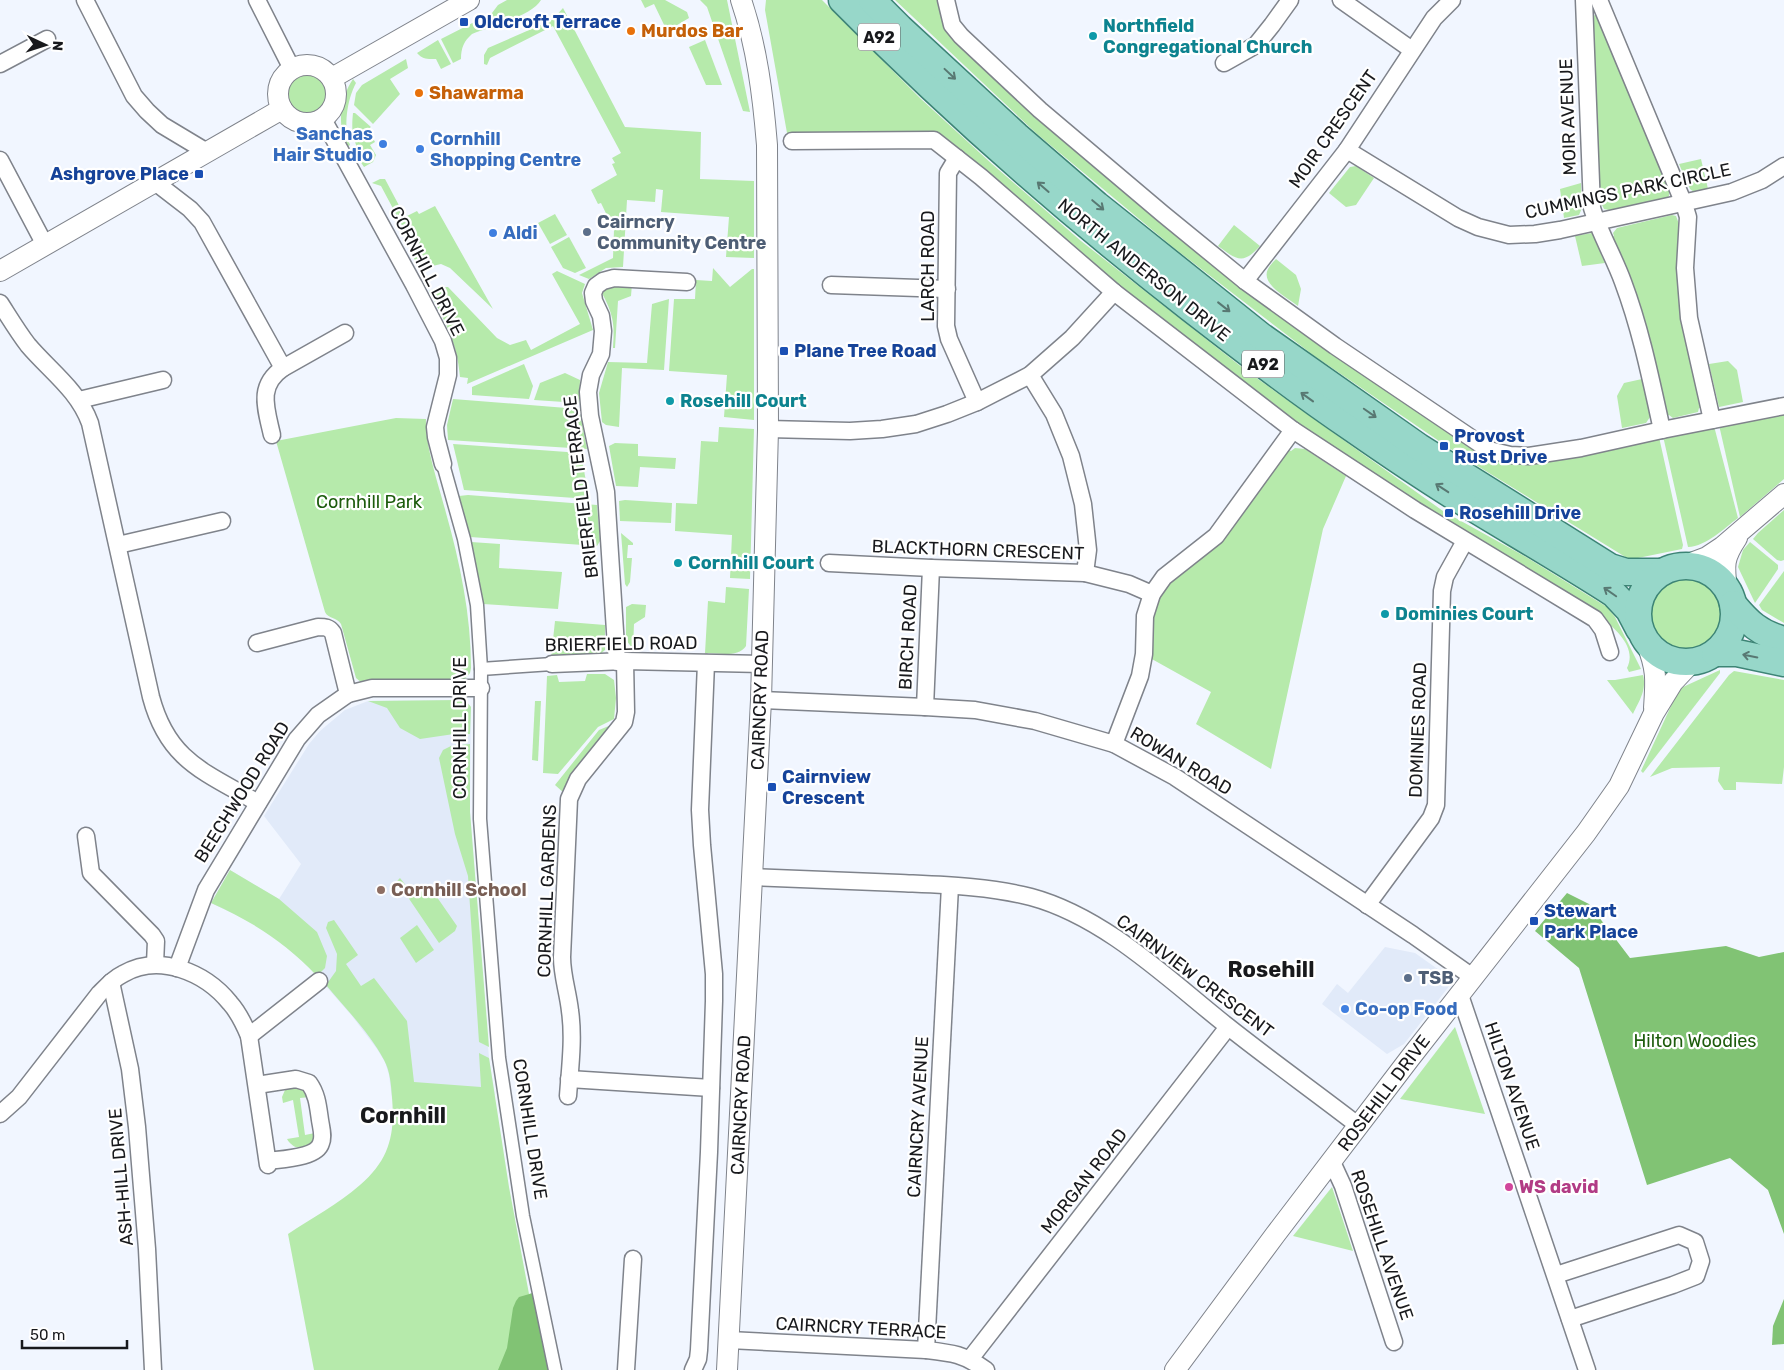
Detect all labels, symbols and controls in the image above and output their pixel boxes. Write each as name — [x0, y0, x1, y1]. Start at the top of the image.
place label: Oldcroft Terrace — [474, 11, 622, 33]
place label: Northfield Congregational Church — [1103, 15, 1312, 58]
marker: Oldcroft Terrace — [458, 16, 470, 28]
north arrow — [20, 20, 70, 70]
place label: Murdos Bar — [641, 20, 743, 42]
road number: A92 — [858, 24, 900, 51]
marker: Murdos Bar — [625, 25, 637, 37]
marker: Northfield Congregational Church — [1087, 30, 1099, 42]
text: N — [49, 40, 66, 51]
street label: MOIR AVENUE — [1555, 58, 1581, 176]
street label: MOIR CRESCENT — [1284, 66, 1382, 192]
one-way arrow — [943, 68, 956, 80]
place label: Shawarma — [429, 82, 524, 104]
marker: Shawarma — [413, 87, 425, 99]
place label: Sanchas Hair Studio — [273, 123, 373, 166]
place label: Cornhill Shopping Centre — [430, 128, 582, 171]
marker: Sanchas Hair Studio — [377, 138, 389, 150]
marker: Cornhill Shopping Centre — [414, 143, 426, 155]
street label: CUMMINGS PARK CIRCLE — [1523, 158, 1733, 224]
place label: Ashgrove Place — [50, 163, 189, 185]
marker: Ashgrove Place — [193, 168, 205, 180]
one-way arrow — [1036, 182, 1049, 193]
street label: NORTH ANDERSON DRIVE — [1053, 194, 1235, 346]
one-way arrow — [1091, 200, 1104, 211]
street label: CORNHILL DRIVE — [385, 203, 469, 339]
street label: LARCH ROAD — [917, 210, 939, 322]
place label: Cairncry Community Centre — [597, 211, 767, 254]
place label: Aldi — [503, 222, 538, 244]
marker: Cairncry Community Centre — [581, 226, 593, 238]
marker: Aldi — [487, 227, 499, 239]
one-way arrow — [1218, 301, 1231, 312]
place label: Plane Tree Road — [794, 340, 937, 362]
marker: Plane Tree Road — [778, 345, 790, 357]
road number: A92 — [1242, 350, 1284, 378]
place label: Rosehill Court — [680, 390, 807, 412]
one-way arrow — [1300, 392, 1314, 402]
street label: BRIERFIELD TERRACE — [559, 394, 603, 580]
marker: Rosehill Court — [664, 395, 676, 407]
one-way arrow — [1362, 408, 1376, 418]
place label: Provost Rust Drive — [1454, 425, 1548, 468]
marker: Provost Rust Drive — [1438, 440, 1450, 452]
one-way arrow — [1435, 483, 1449, 493]
park label: Cornhill Park — [316, 491, 423, 513]
place label: Rosehill Drive — [1459, 502, 1582, 524]
marker: Rosehill Drive — [1443, 507, 1455, 519]
street label: BLACKTHORN CRESCENT — [871, 535, 1085, 565]
place label: Cornhill Court — [688, 552, 814, 574]
marker: Cornhill Court — [672, 557, 684, 569]
street label: BIRCH ROAD — [894, 583, 922, 691]
one-way arrow — [1603, 587, 1617, 597]
place label: Dominies Court — [1395, 603, 1533, 625]
marker: Dominies Court — [1379, 608, 1391, 620]
street label: CAIRNCRY ROAD — [747, 630, 773, 770]
street label: BRIERFIELD ROAD — [544, 632, 698, 656]
one-way arrow — [1742, 650, 1758, 660]
street label: CORNHILL DRIVE — [449, 657, 471, 799]
street label: DOMINIES ROAD — [1405, 662, 1431, 798]
street label: BEECHWOOD ROAD — [190, 717, 294, 867]
street label: ROWAN ROAD — [1126, 722, 1236, 800]
place label: Cairnview Crescent — [782, 766, 871, 809]
marker: Cairnview Crescent — [766, 781, 778, 793]
street label: CORNHILL GARDENS — [533, 804, 561, 978]
place label: Cornhill School — [391, 879, 527, 901]
marker: Cornhill School — [375, 884, 387, 896]
place label: Stewart Park Place — [1544, 900, 1639, 943]
street label: CAIRNVIEW CRESCENT — [1112, 910, 1278, 1042]
marker: Stewart Park Place — [1528, 915, 1540, 927]
district label: Rosehill — [1228, 956, 1314, 983]
place label: TSB — [1418, 967, 1454, 989]
marker: TSB — [1402, 972, 1414, 984]
place label: Co-op Food — [1355, 998, 1458, 1020]
marker: Co-op Food — [1339, 1003, 1351, 1015]
street label: HILTON AVENUE — [1480, 1019, 1544, 1153]
park label: Hilton Woodies — [1633, 1030, 1757, 1052]
street label: ROSEHILL DRIVE — [1333, 1031, 1435, 1155]
street label: CAIRNCRY ROAD — [726, 1034, 756, 1176]
street label: CAIRNCRY AVENUE — [903, 1036, 933, 1198]
street label: CORNHILL DRIVE — [508, 1057, 552, 1201]
district label: Cornhill — [360, 1102, 446, 1129]
street label: ASH-HILL DRIVE — [104, 1107, 138, 1247]
street label: MORGAN ROAD — [1036, 1124, 1132, 1238]
street label: ROSEHILL AVENUE — [1346, 1167, 1418, 1323]
place label: WS david — [1519, 1176, 1599, 1198]
marker: WS david — [1503, 1181, 1515, 1193]
street label: CAIRNCRY TERRACE — [775, 1313, 947, 1343]
scale bar — [22, 1318, 128, 1350]
text: 50 m — [30, 1326, 65, 1344]

